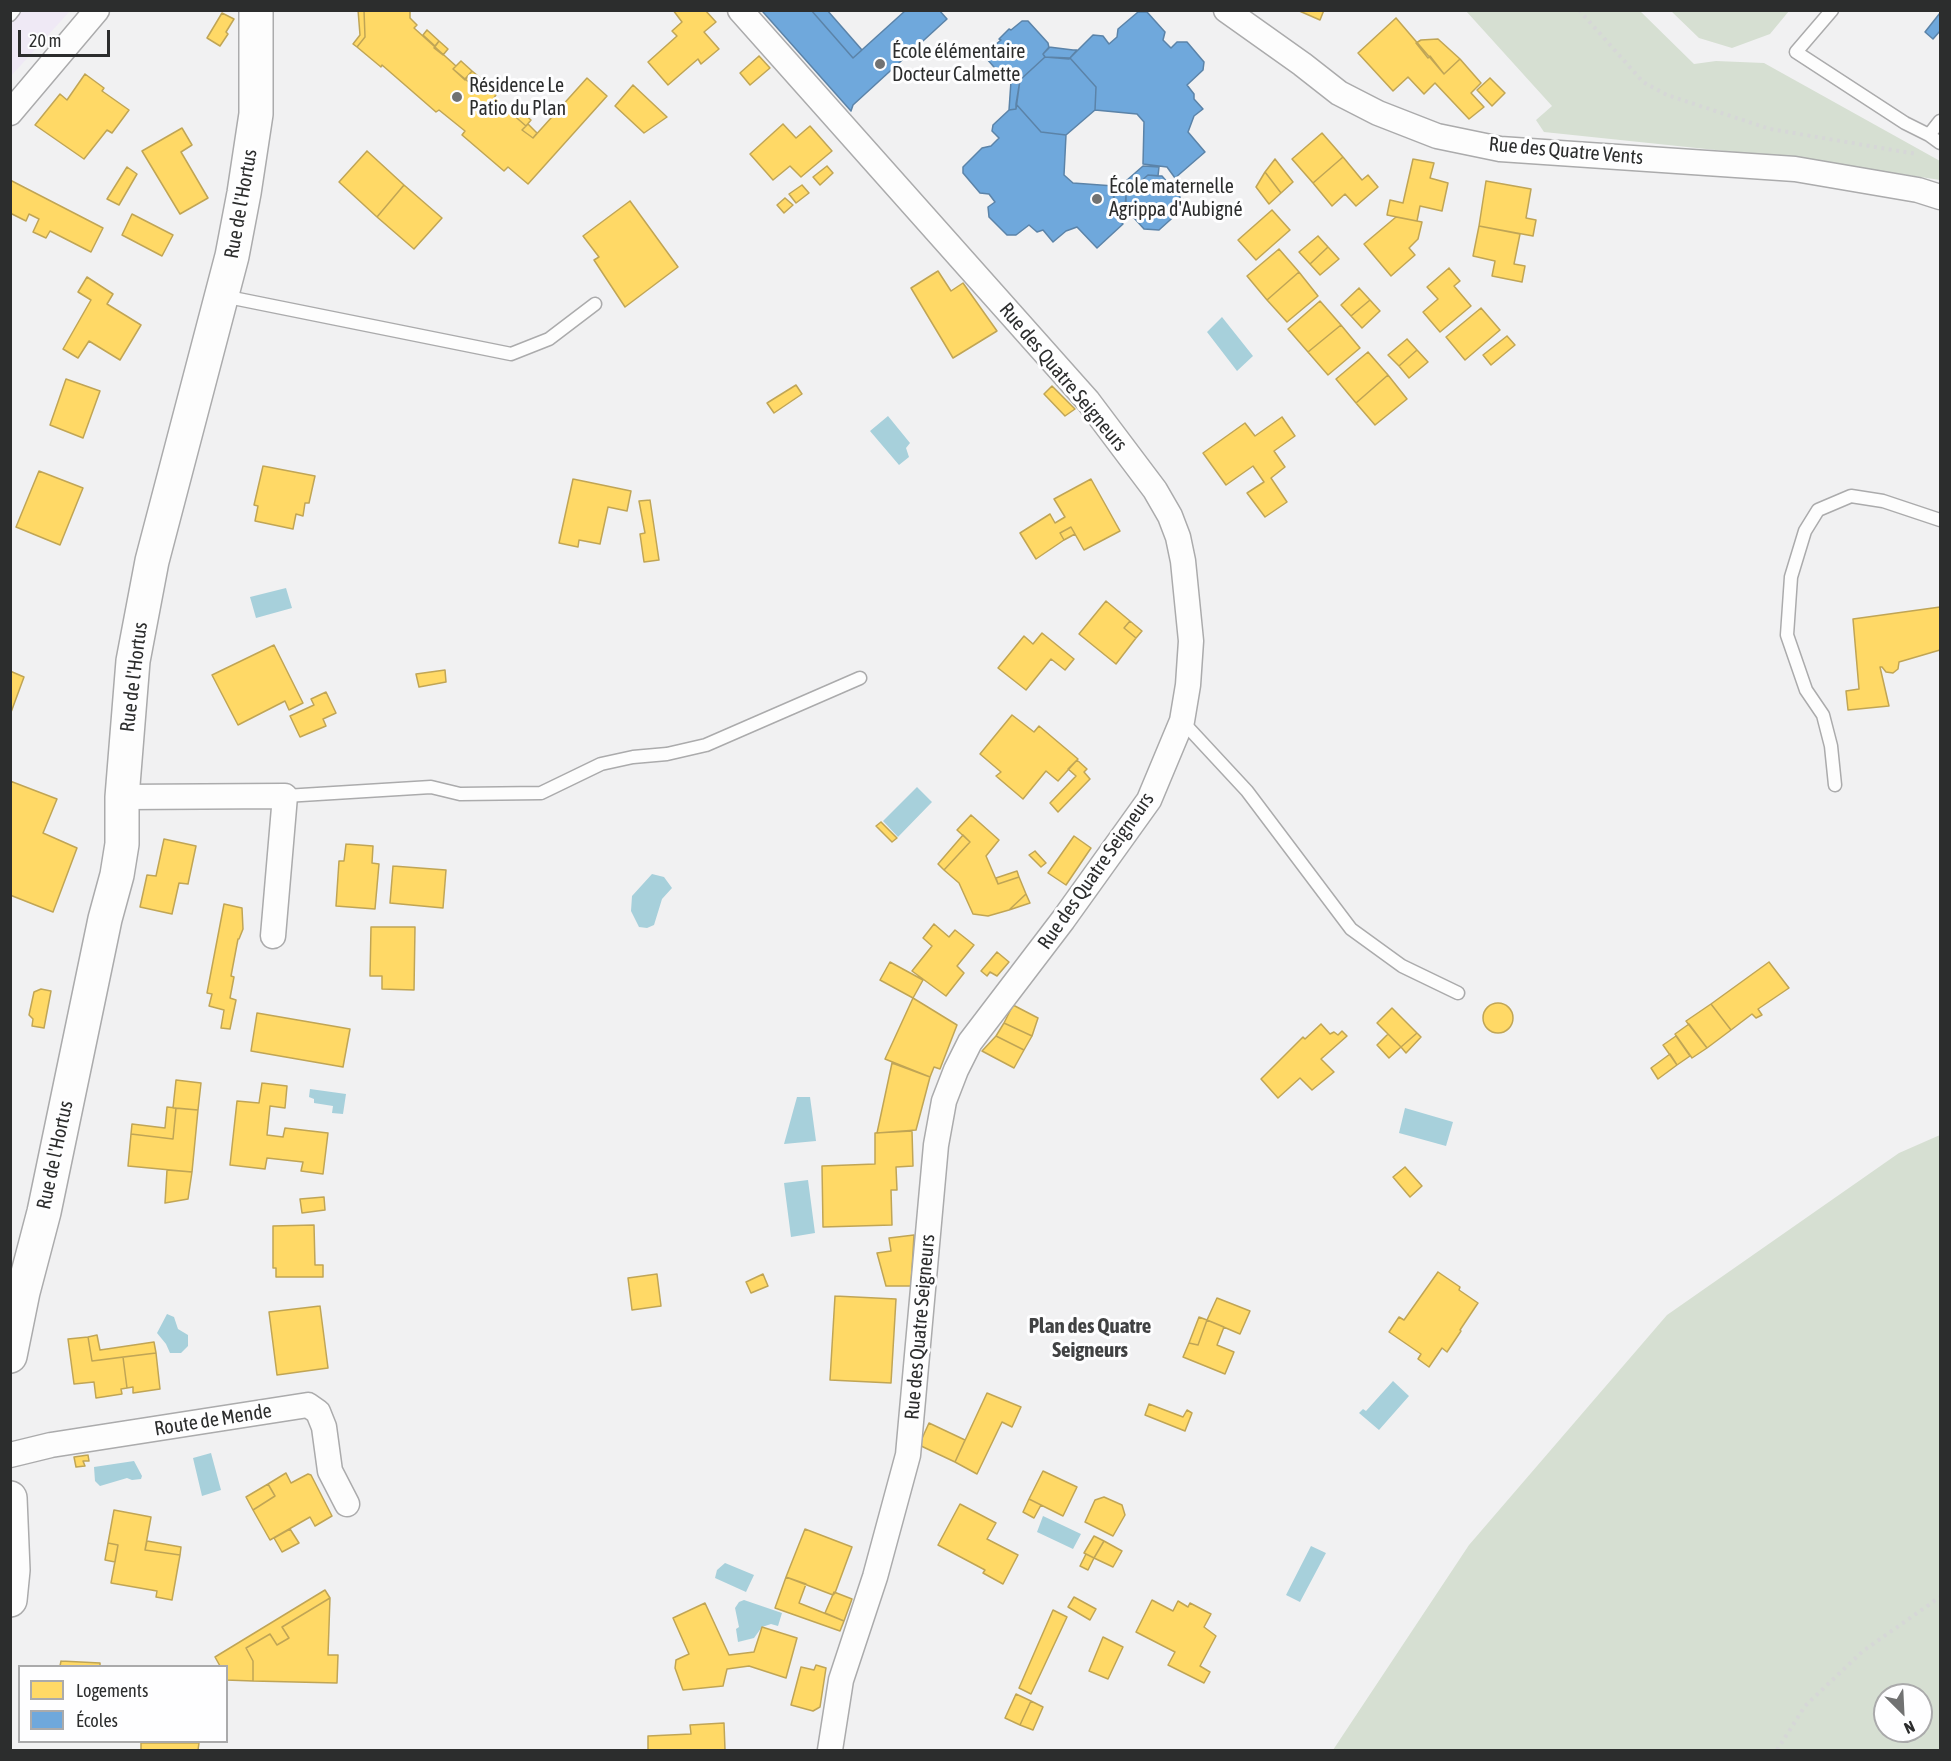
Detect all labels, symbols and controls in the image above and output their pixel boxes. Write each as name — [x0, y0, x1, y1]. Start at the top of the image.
scale bar — [21, 18, 112, 56]
text: 20 m — [29, 30, 61, 51]
place label: École élémentaire Docteur Calmette — [892, 40, 1025, 87]
marker: École élémentaire Docteur Calmette — [873, 57, 887, 71]
place label: Résidence Le Patio du Plan — [469, 74, 566, 121]
marker: Résidence Le Patio du Plan — [450, 90, 464, 104]
street label: Rue des Quatre Vents — [1488, 132, 1644, 170]
street label: Rue de l'Hortus — [220, 147, 262, 261]
place label: École maternelle Agrippa d'Aubigné — [1109, 175, 1243, 222]
marker: École maternelle Agrippa d'Aubigné — [1090, 192, 1104, 206]
street label: Rue des Quatre Seigneurs — [994, 298, 1132, 456]
street label: Rue de l'Hortus — [115, 621, 153, 733]
street label: Rue des Quatre Seigneurs — [1033, 788, 1159, 954]
street label: Rue de l'Hortus — [32, 1098, 78, 1212]
street label: Rue des Quatre Seigneurs — [900, 1233, 940, 1421]
district label: Plan des Quatre Seigneurs — [1029, 1313, 1151, 1363]
street label: Route de Mende — [153, 1399, 273, 1441]
legend — [18, 1665, 228, 1743]
text: Logements — [76, 1680, 148, 1701]
north arrow — [1873, 1683, 1933, 1743]
text: Écoles — [76, 1710, 118, 1731]
text: N — [1902, 1717, 1917, 1738]

